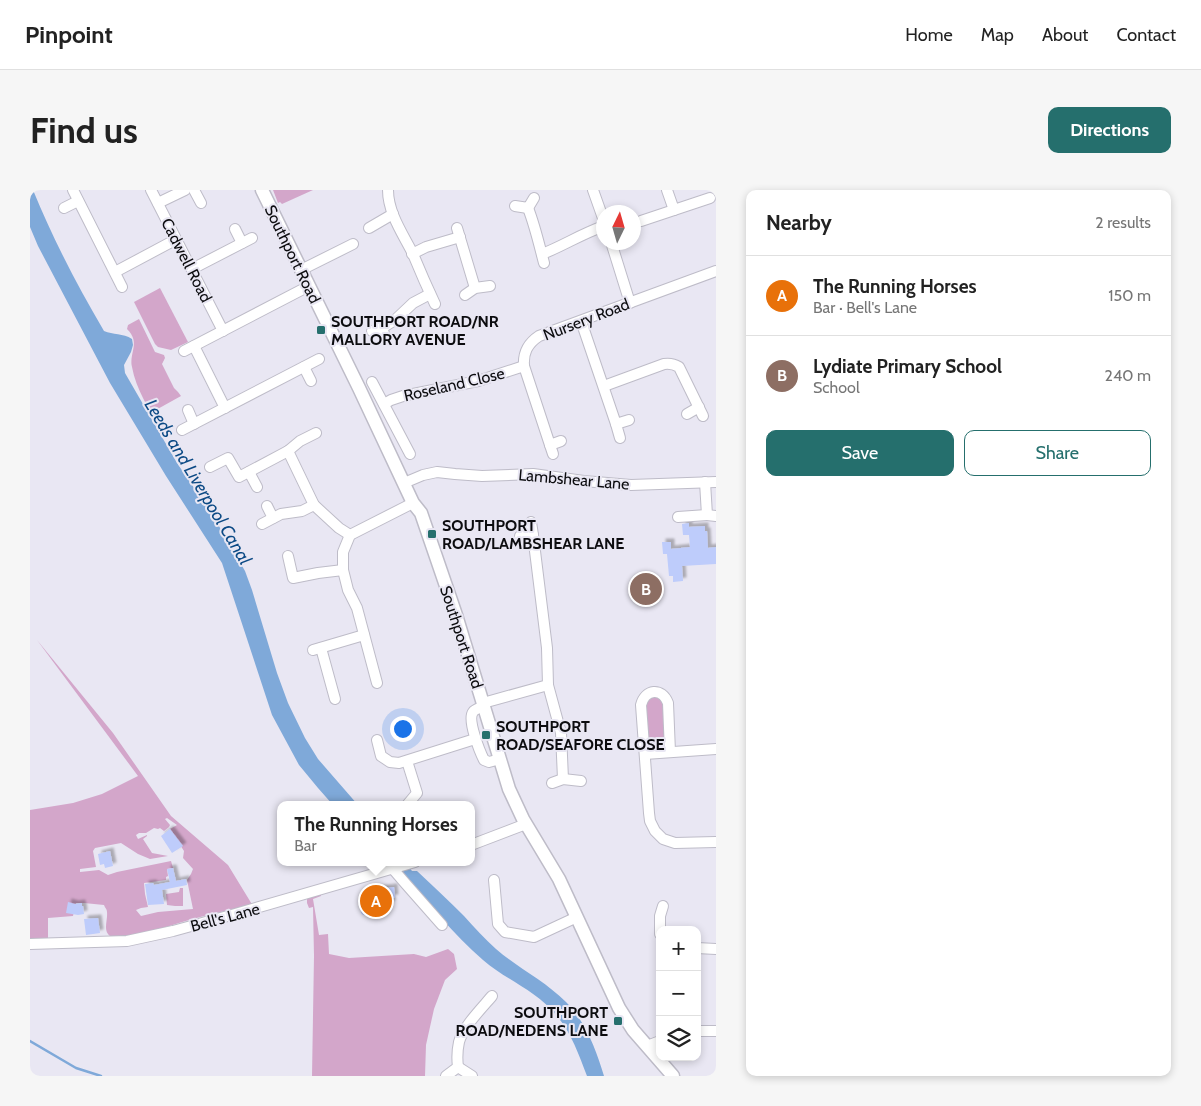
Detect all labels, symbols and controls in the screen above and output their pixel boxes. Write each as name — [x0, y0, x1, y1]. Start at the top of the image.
text: Pinpoint — [25, 20, 113, 49]
text: Home — [905, 24, 953, 46]
text: Map — [981, 24, 1014, 46]
text: About — [1042, 24, 1088, 46]
text: Contact — [1116, 24, 1176, 46]
button: Directions — [1048, 107, 1171, 153]
text: Find us — [30, 109, 138, 152]
street label: Southport Road — [261, 202, 325, 306]
north arrow — [596, 205, 641, 250]
text: Nearby — [766, 210, 832, 235]
text: 2 results — [1095, 213, 1151, 232]
street label: Cadwell Road — [157, 215, 216, 306]
text: The Running Horses — [813, 275, 976, 298]
text: A — [777, 286, 787, 305]
text: 150 m — [1108, 286, 1151, 305]
street label: Nursery Road — [540, 294, 632, 345]
text: Bar · Bell's Lane — [813, 298, 917, 317]
place label: SOUTHPORT ROAD/NR MALLORY AVENUE — [331, 312, 499, 349]
marker: SOUTHPORT ROAD/NR MALLORY AVENUE — [315, 324, 327, 336]
text: Lydiate Primary School — [813, 355, 1002, 378]
street label: Roseland Close — [402, 364, 506, 405]
text: B — [777, 366, 787, 385]
text: 240 m — [1105, 366, 1151, 385]
text: School — [813, 378, 860, 397]
water label: Leeds and Liverpool Canal — [140, 395, 257, 569]
button: Save — [766, 430, 954, 476]
button: Share — [964, 430, 1151, 476]
street label: Lambshear Lane — [518, 465, 630, 494]
place label: SOUTHPORT ROAD/LAMBSHEAR LANE — [442, 516, 624, 553]
marker: SOUTHPORT ROAD/LAMBSHEAR LANE — [426, 528, 438, 540]
pin: B — [630, 570, 662, 608]
street label: Southport Road — [436, 583, 487, 691]
your location — [390, 716, 416, 742]
place label: SOUTHPORT ROAD/SEAFORE CLOSE — [496, 717, 665, 754]
marker: SOUTHPORT ROAD/SEAFORE CLOSE — [480, 729, 492, 741]
popup — [277, 801, 475, 866]
text: The Running Horses — [294, 813, 458, 836]
text: Bar — [294, 836, 317, 855]
pin: A — [360, 882, 392, 920]
street label: Bell's Lane — [188, 899, 262, 936]
map controls — [656, 926, 701, 1061]
button: + — [656, 926, 701, 971]
button: − — [656, 971, 701, 1016]
place label: SOUTHPORT ROAD/NEDENS LANE — [455, 1003, 608, 1040]
marker: SOUTHPORT ROAD/NEDENS LANE — [612, 1015, 624, 1027]
button: layers — [656, 1016, 701, 1061]

